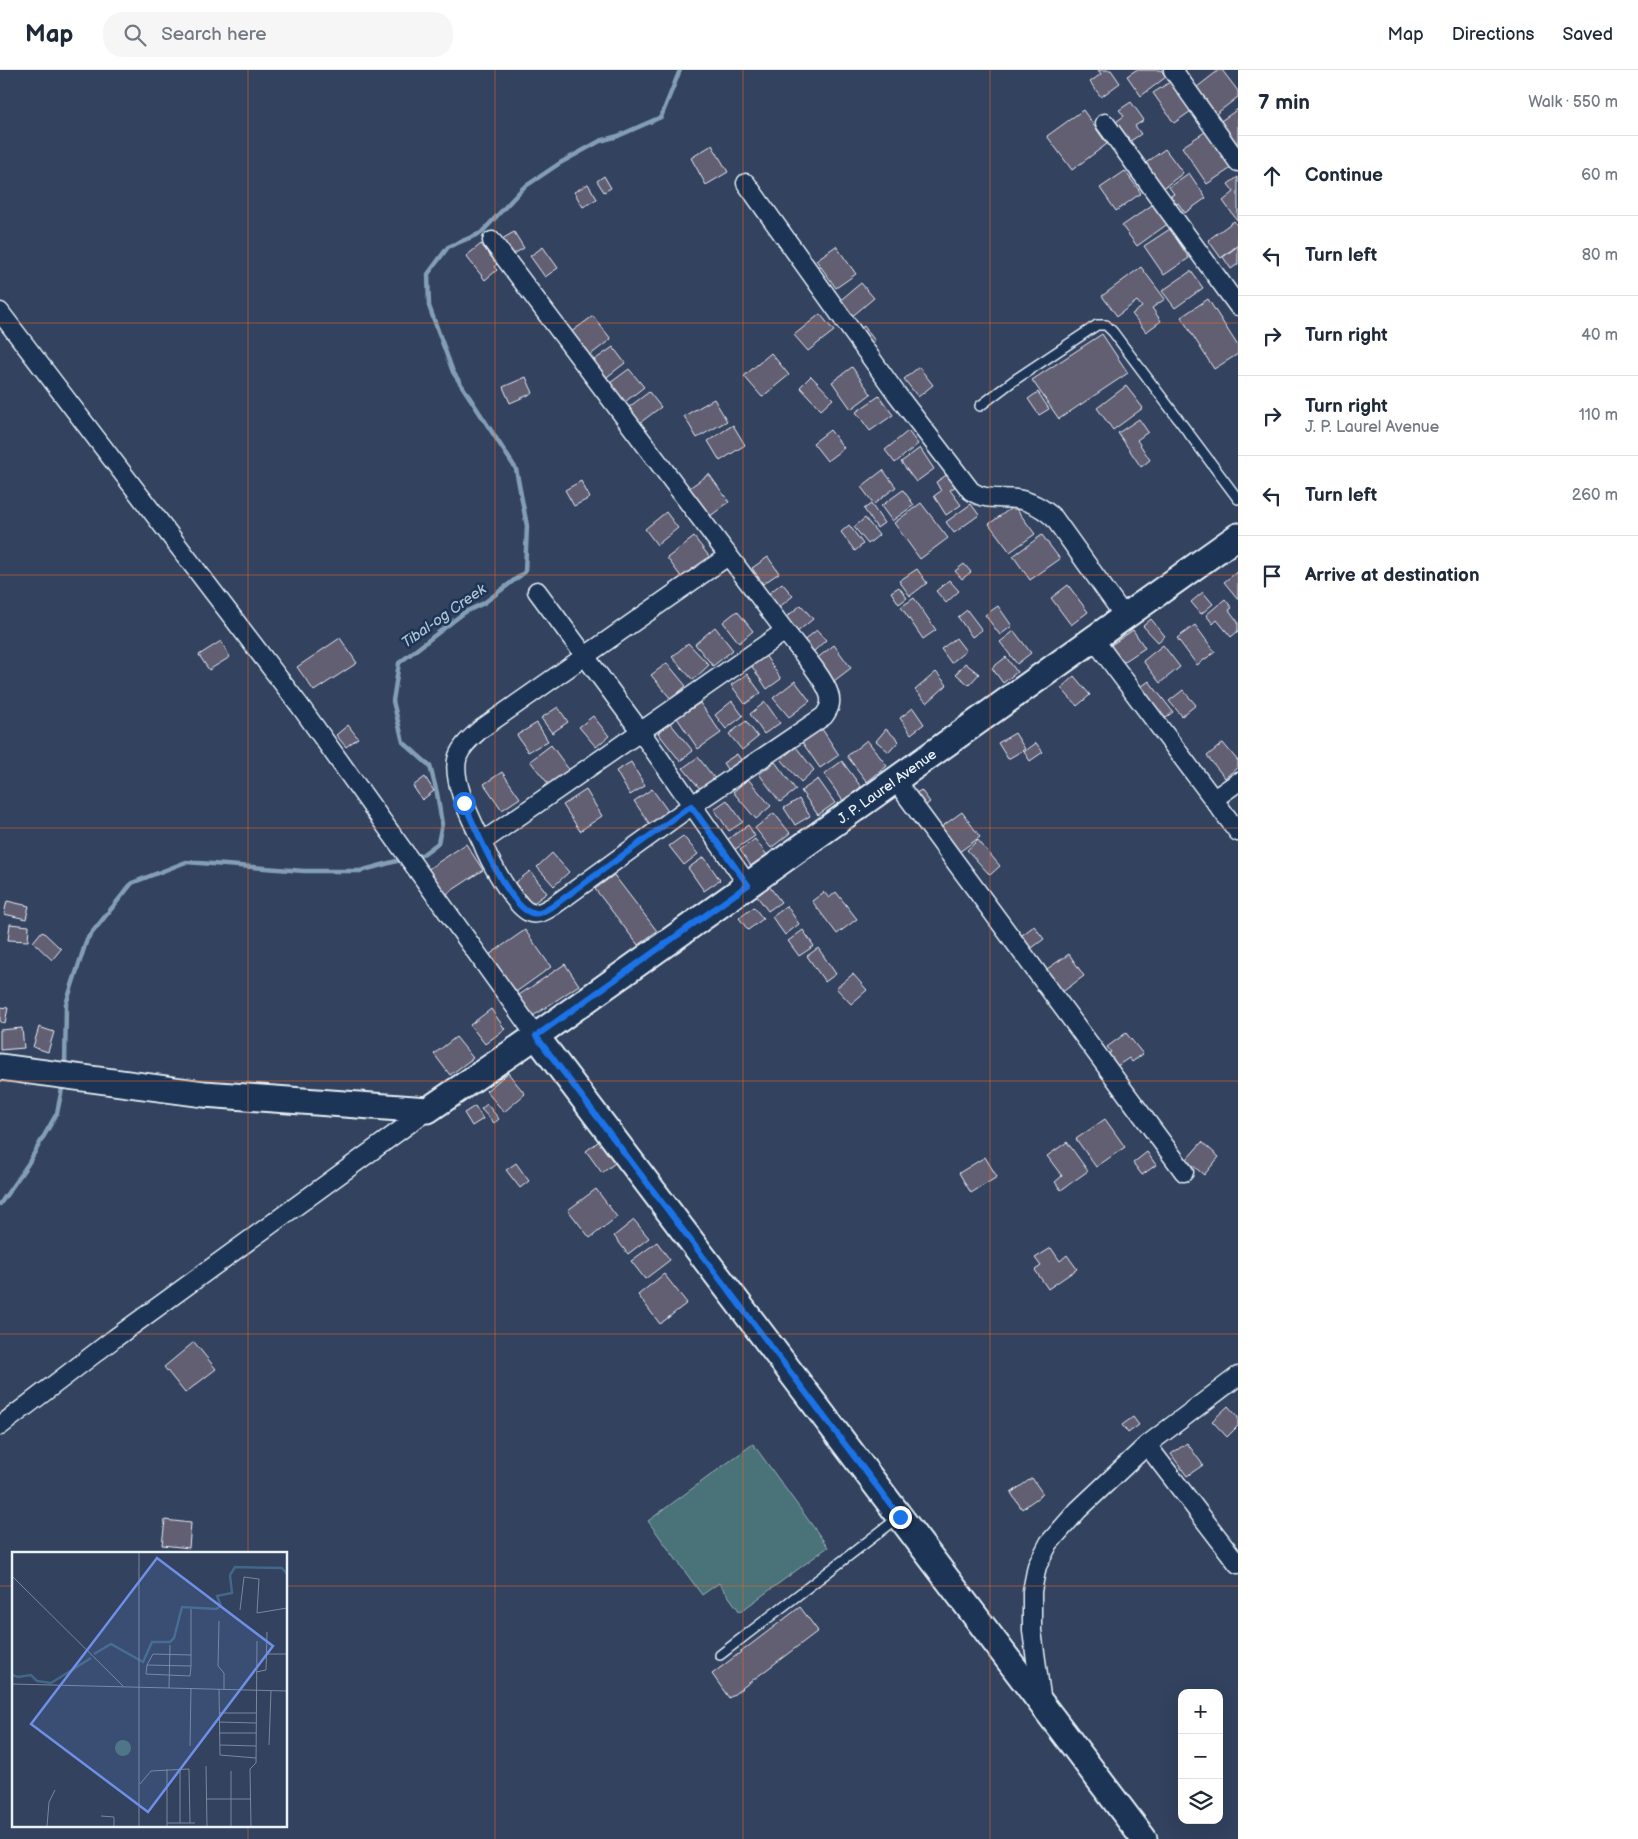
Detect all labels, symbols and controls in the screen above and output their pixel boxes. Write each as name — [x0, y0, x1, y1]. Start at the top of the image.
search box — [103, 12, 453, 57]
text: Map — [25, 20, 73, 49]
icon: search — [121, 21, 149, 49]
text: Search here — [161, 23, 267, 46]
text: Map — [1388, 24, 1424, 45]
text: Directions — [1452, 24, 1534, 45]
text: Saved — [1562, 24, 1613, 45]
text: 7 min — [1258, 90, 1310, 115]
text: Walk · 550 m — [1528, 93, 1618, 112]
icon: ahead — [1258, 162, 1286, 190]
text: Continue — [1305, 164, 1383, 187]
text: 60 m — [1581, 166, 1618, 185]
icon: left — [1258, 242, 1286, 270]
text: Turn left — [1305, 244, 1377, 267]
text: 80 m — [1582, 246, 1618, 265]
icon: right — [1258, 322, 1286, 350]
text: Turn right — [1305, 324, 1388, 347]
text: 40 m — [1581, 326, 1618, 345]
text: Turn right — [1305, 395, 1388, 418]
icon: right — [1258, 402, 1286, 430]
text: 110 m — [1579, 406, 1618, 425]
text: J. P. Laurel Avenue — [1305, 418, 1439, 437]
icon: left — [1258, 482, 1286, 510]
text: Turn left — [1305, 484, 1377, 507]
text: 260 m — [1572, 486, 1618, 505]
icon: arrive — [1258, 562, 1286, 590]
text: Arrive at destination — [1305, 564, 1480, 587]
water label: Tibal-og Creek — [398, 579, 491, 652]
street label: J. P. Laurel Avenue — [834, 745, 940, 827]
route start — [453, 792, 476, 815]
route end — [889, 1506, 912, 1529]
inset map — [12, 1552, 288, 1826]
map controls — [1178, 1689, 1223, 1824]
button: + — [1178, 1689, 1223, 1734]
button: − — [1178, 1734, 1223, 1779]
button: layers — [1178, 1779, 1223, 1824]

